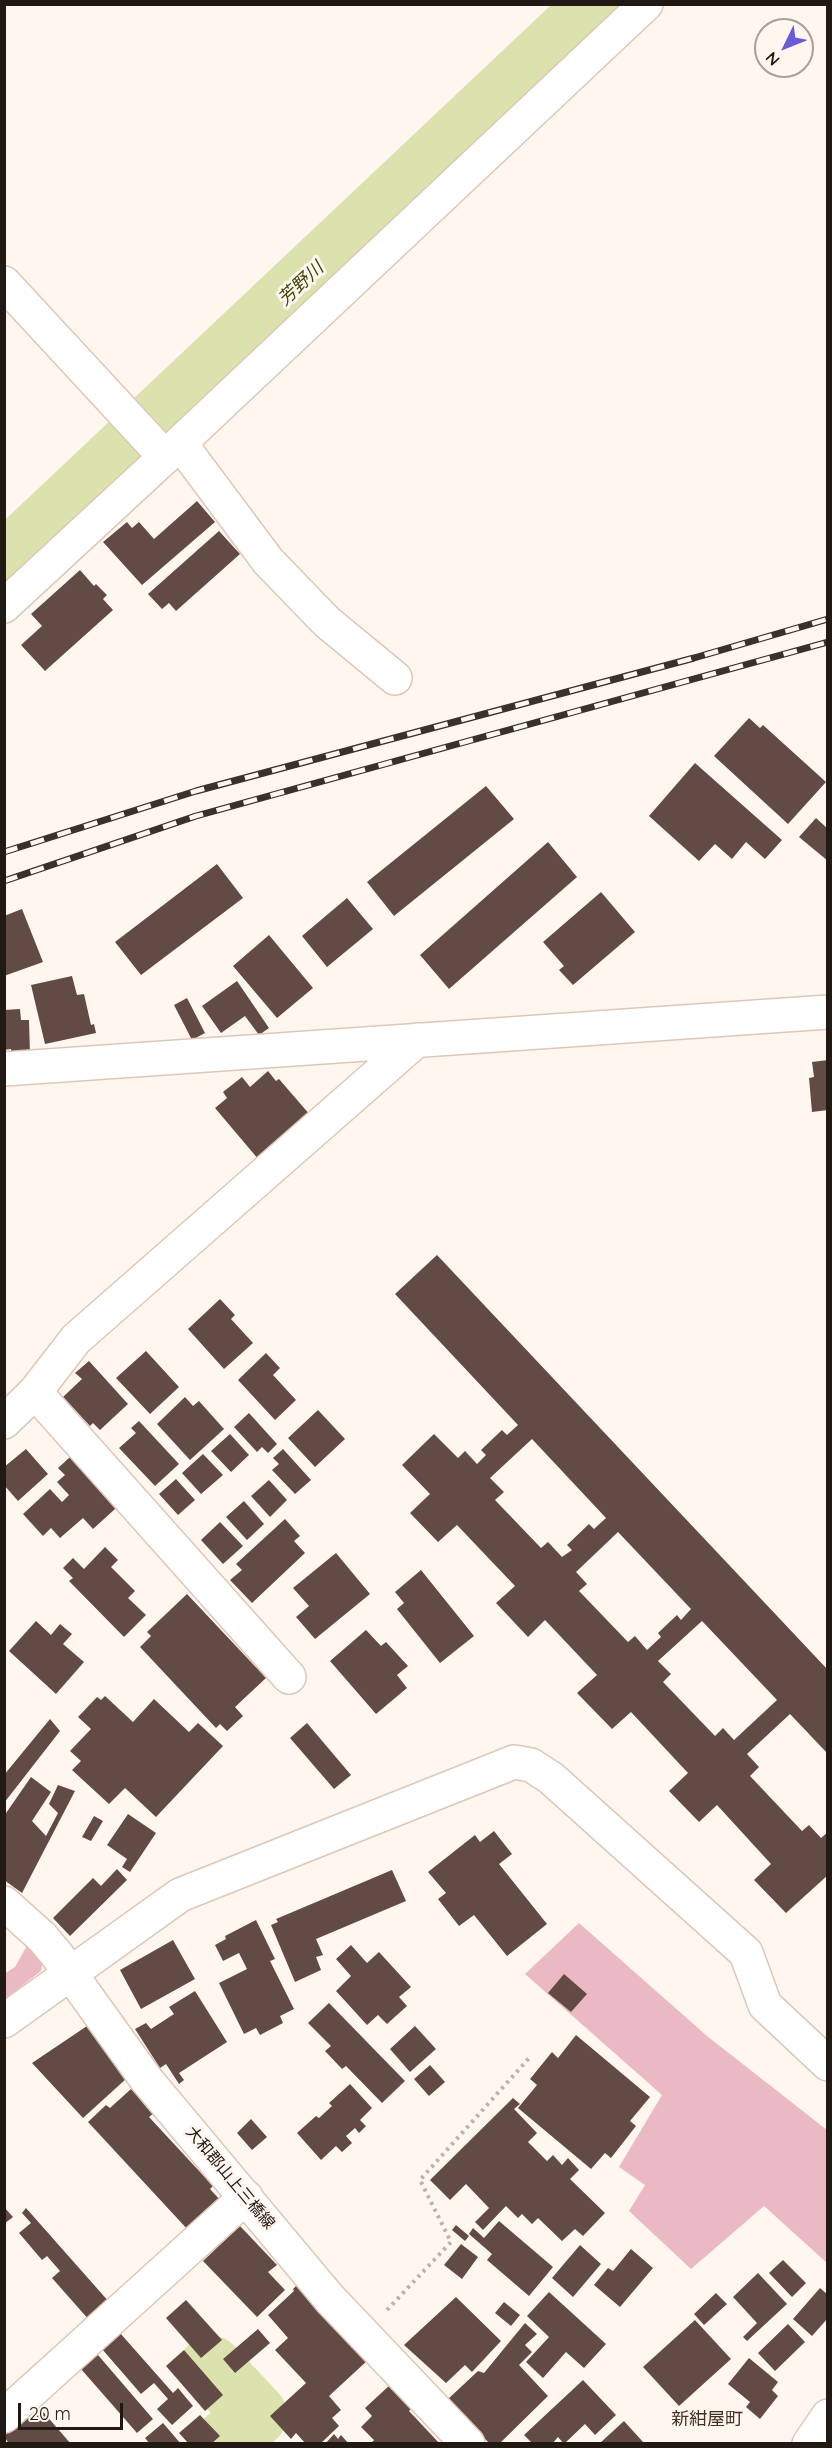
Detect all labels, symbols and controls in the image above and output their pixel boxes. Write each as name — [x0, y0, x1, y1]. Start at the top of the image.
north arrow — [754, 18, 814, 78]
text: N — [761, 48, 784, 70]
water label: 芳野川 — [274, 258, 328, 310]
street label: 大和郡山上三橋線 — [182, 2123, 278, 2233]
scale bar — [21, 2391, 126, 2429]
text: 20 m — [29, 2402, 71, 2425]
district label: 新紺屋町 — [671, 2409, 743, 2431]

